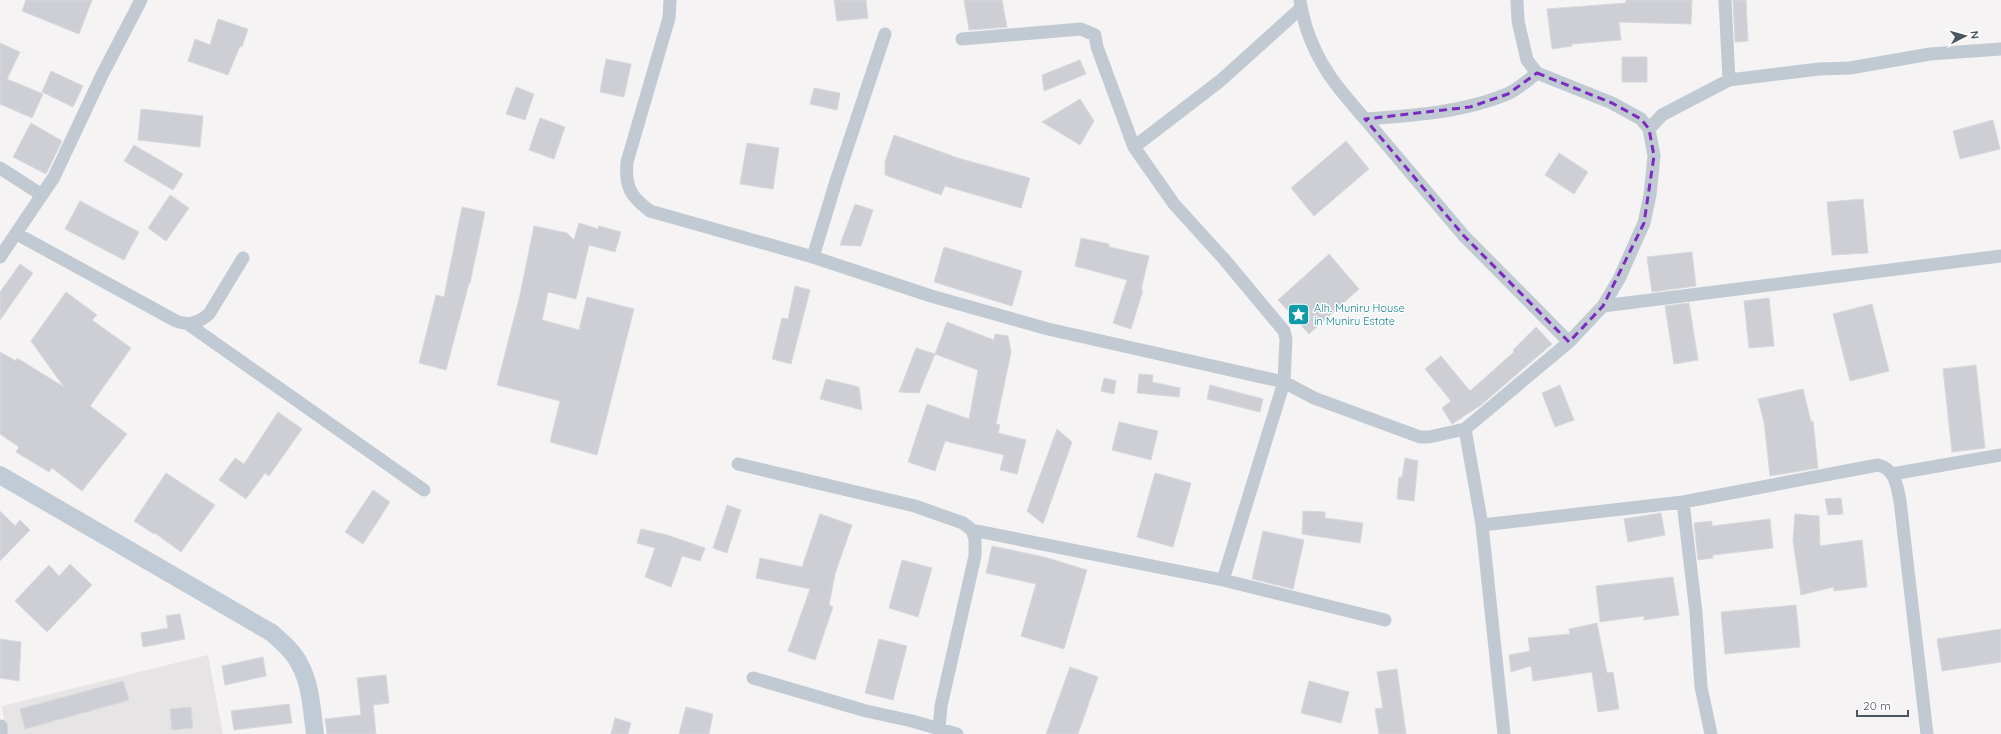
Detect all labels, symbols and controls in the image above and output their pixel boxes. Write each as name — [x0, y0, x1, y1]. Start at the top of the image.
north arrow — [1945, 16, 1985, 56]
text: N — [1968, 30, 1982, 40]
place icon: Alh. Muniru House in Muniru Estate — [1285, 301, 1311, 327]
place label: Alh. Muniru House in Muniru Estate — [1314, 301, 1405, 328]
scale bar — [1857, 692, 1908, 718]
text: 20 m — [1863, 698, 1891, 713]

